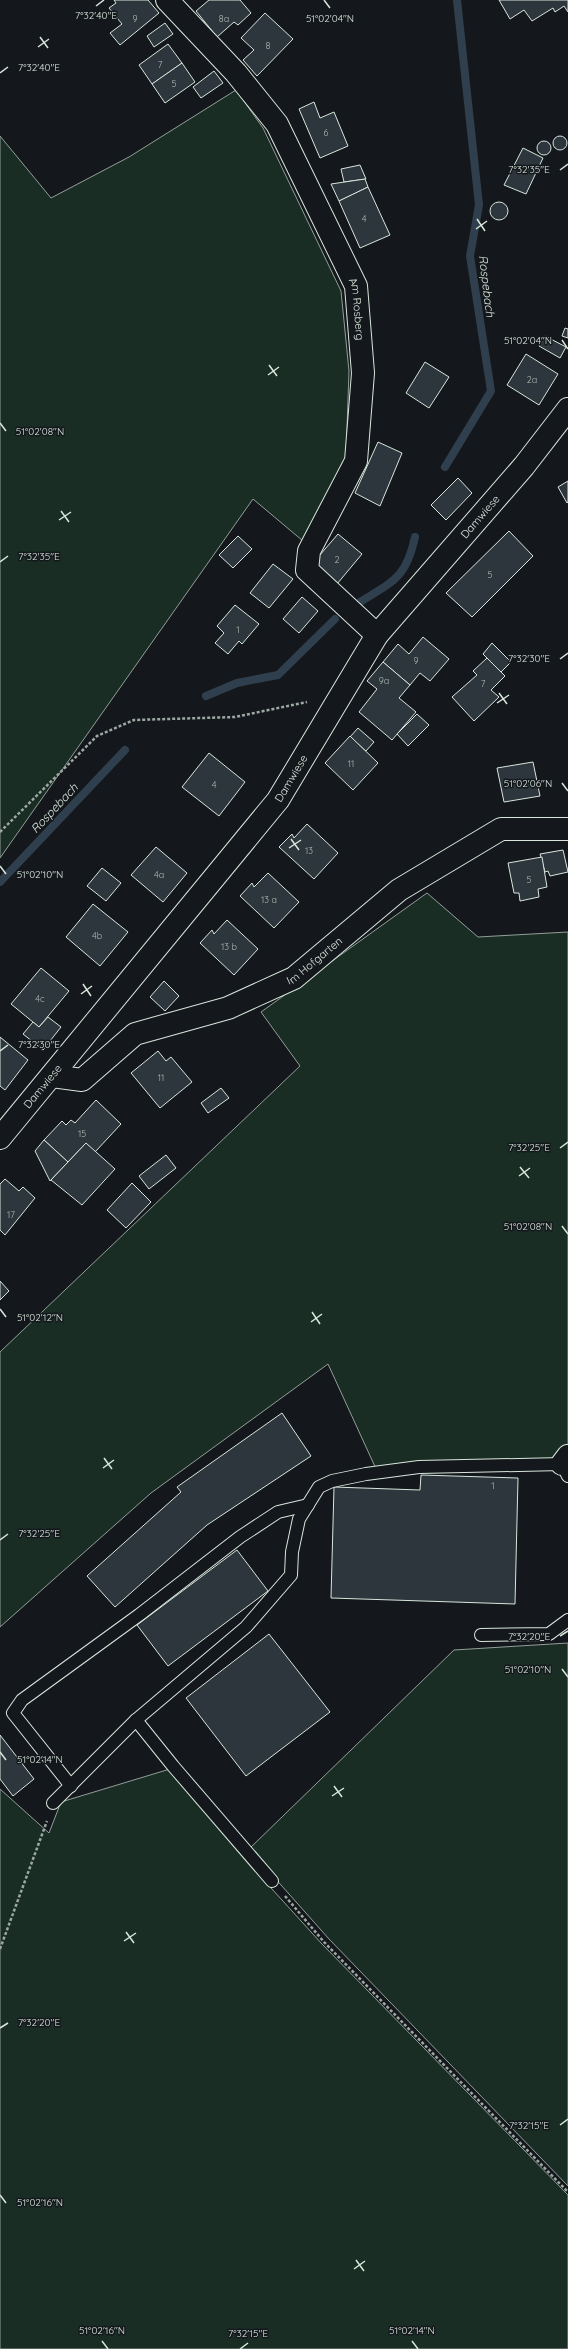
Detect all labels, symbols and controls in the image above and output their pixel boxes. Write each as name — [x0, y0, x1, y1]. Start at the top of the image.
text: 7°32'40"E — [75, 9, 117, 22]
text: 51°02'04"N — [306, 12, 354, 25]
house number: 9 — [132, 13, 138, 24]
house number: 8a — [219, 13, 229, 24]
house number: 8 — [266, 40, 271, 51]
house number: 7 — [158, 59, 163, 70]
text: 7°32'40"E — [18, 61, 60, 74]
house number: 5 — [172, 78, 177, 89]
house number: 6 — [324, 127, 329, 138]
text: 7°32'35"E — [508, 163, 550, 176]
house number: 4 — [362, 213, 367, 224]
water label: Rospebach — [476, 254, 498, 318]
street label: Am Rosberg — [346, 275, 367, 341]
text: 51°02'04"N — [504, 334, 552, 347]
house number: 2a — [527, 374, 537, 385]
text: 51°02'08"N — [16, 425, 64, 438]
street label: Damwiese — [457, 492, 503, 541]
text: 7°32'35"E — [18, 550, 60, 563]
house number: 2 — [335, 554, 340, 565]
house number: 5 — [488, 569, 493, 580]
house number: 1 — [236, 624, 240, 635]
text: 7°32'30"E — [508, 652, 550, 665]
house number: 9 — [413, 655, 419, 666]
house number: 9a — [379, 675, 389, 686]
house number: 7 — [481, 678, 486, 689]
street label: Damwiese — [271, 752, 311, 805]
house number: 11 — [348, 758, 354, 769]
text: 51°02'06"N — [504, 777, 552, 790]
house number: 4 — [212, 779, 217, 790]
water label: Rospebach — [27, 780, 81, 836]
house number: 13 — [305, 845, 313, 856]
text: 51°02'10"N — [17, 868, 63, 881]
house number: 4a — [154, 869, 164, 880]
house number: 5 — [527, 874, 532, 885]
house number: 13 a — [261, 894, 277, 905]
house number: 4b — [92, 930, 103, 941]
street label: Im Hofgarten — [284, 934, 345, 988]
house number: 13 b — [221, 941, 238, 952]
house number: 4c — [35, 993, 45, 1004]
text: 7°32'30"E — [18, 1038, 60, 1051]
street label: Damwiese — [20, 1061, 65, 1111]
house number: 11 — [158, 1072, 164, 1083]
house number: 15 — [78, 1128, 86, 1139]
text: 7°32'25"E — [508, 1141, 550, 1154]
house number: 17 — [7, 1209, 15, 1220]
text: 51°02'08"N — [504, 1220, 552, 1233]
text: 51°02'12"N — [17, 1311, 63, 1324]
house number: 1 — [491, 1480, 495, 1491]
text: 7°32'25"E — [18, 1527, 60, 1540]
text: 7°32'20"E — [508, 1630, 550, 1643]
text: 51°02'10"N — [505, 1663, 551, 1676]
text: 51°02'14"N — [17, 1753, 63, 1766]
text: 7°32'20"E — [18, 2016, 60, 2029]
text: 7°32'15"E — [509, 2119, 549, 2132]
text: 51°02'16"N — [17, 2196, 63, 2209]
text: 51°02'16"N — [79, 2324, 125, 2337]
text: 51°02'14"N — [389, 2324, 435, 2337]
text: 7°32'15"E — [228, 2327, 268, 2340]

